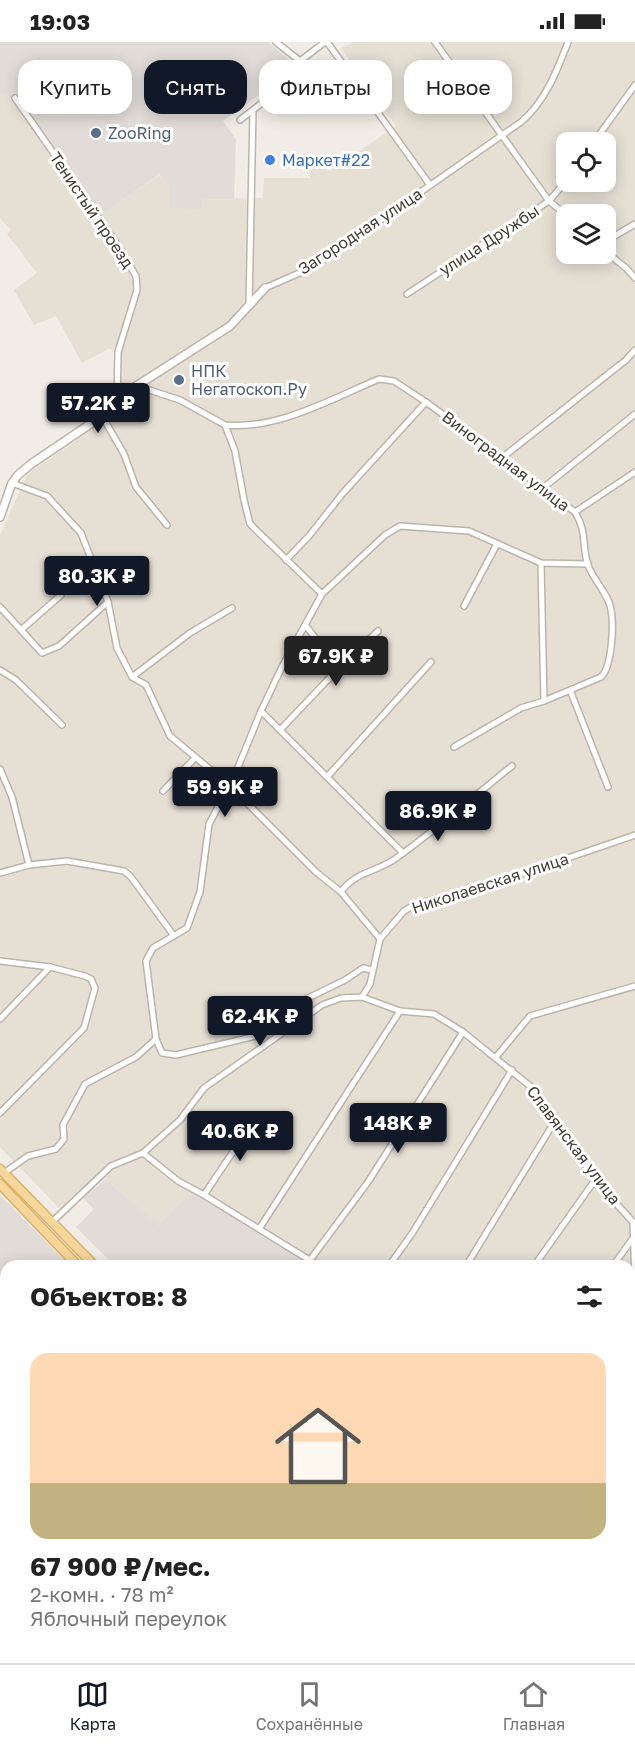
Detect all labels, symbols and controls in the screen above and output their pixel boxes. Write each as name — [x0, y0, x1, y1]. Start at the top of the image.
text: 19:03 — [30, 8, 90, 35]
chip: Купить — [18, 60, 132, 114]
chip: Снять — [144, 60, 247, 114]
chip: Фильтры — [259, 60, 392, 114]
chip: Новое — [404, 60, 512, 114]
place label: ZooRing — [108, 123, 171, 143]
marker: ZooRing — [89, 126, 103, 140]
map controls — [556, 132, 616, 264]
button: locate — [556, 132, 616, 192]
street label: Тенистый проезд — [46, 148, 138, 272]
place label: Маркет#22 — [282, 150, 370, 170]
marker: Маркет#22 — [263, 153, 277, 167]
street label: Загородная улица — [294, 183, 426, 279]
street label: улица Дружбы — [435, 200, 543, 280]
button: layers — [556, 204, 616, 264]
place label: НПК Негатоскоп.Ру — [191, 361, 307, 399]
marker: НПК Негатоскоп.Ру — [172, 373, 186, 387]
pin: 57.2K ₽ — [43, 383, 153, 434]
text: 57.2K ₽ — [61, 390, 135, 414]
street label: Виноградная улица — [438, 407, 574, 515]
pin: 80.3K ₽ — [42, 556, 152, 607]
text: 80.3K ₽ — [58, 563, 136, 587]
pin: 67.9K ₽ — [281, 636, 391, 687]
text: 67.9K ₽ — [298, 643, 374, 667]
pin: 59.9K ₽ — [170, 767, 280, 818]
text: 59.9K ₽ — [187, 774, 264, 798]
pin: 86.9K ₽ — [383, 791, 493, 842]
text: 86.9K ₽ — [399, 798, 477, 822]
street label: Николаевская улица — [409, 848, 571, 918]
pin: 62.4K ₽ — [205, 996, 315, 1047]
text: 62.4K ₽ — [222, 1003, 298, 1027]
street label: Славянская улица — [523, 1082, 625, 1208]
pin: 148K ₽ — [349, 1103, 447, 1154]
text: 148K ₽ — [364, 1110, 432, 1134]
pin: 40.6K ₽ — [185, 1111, 295, 1162]
text: 40.6K ₽ — [201, 1118, 279, 1142]
icon: filters — [573, 1280, 606, 1313]
text: Объектов: 8 — [30, 1281, 188, 1312]
icon: home — [264, 1392, 372, 1500]
text: 67 900 ₽/мес. — [30, 1551, 211, 1582]
text: 2-комн. · 78 m² — [30, 1582, 174, 1606]
text: Яблочный переулок — [30, 1606, 227, 1630]
tab: Карта — [70, 1678, 116, 1734]
tab: Сохранённые — [256, 1678, 363, 1734]
tab: Главная — [503, 1678, 565, 1734]

